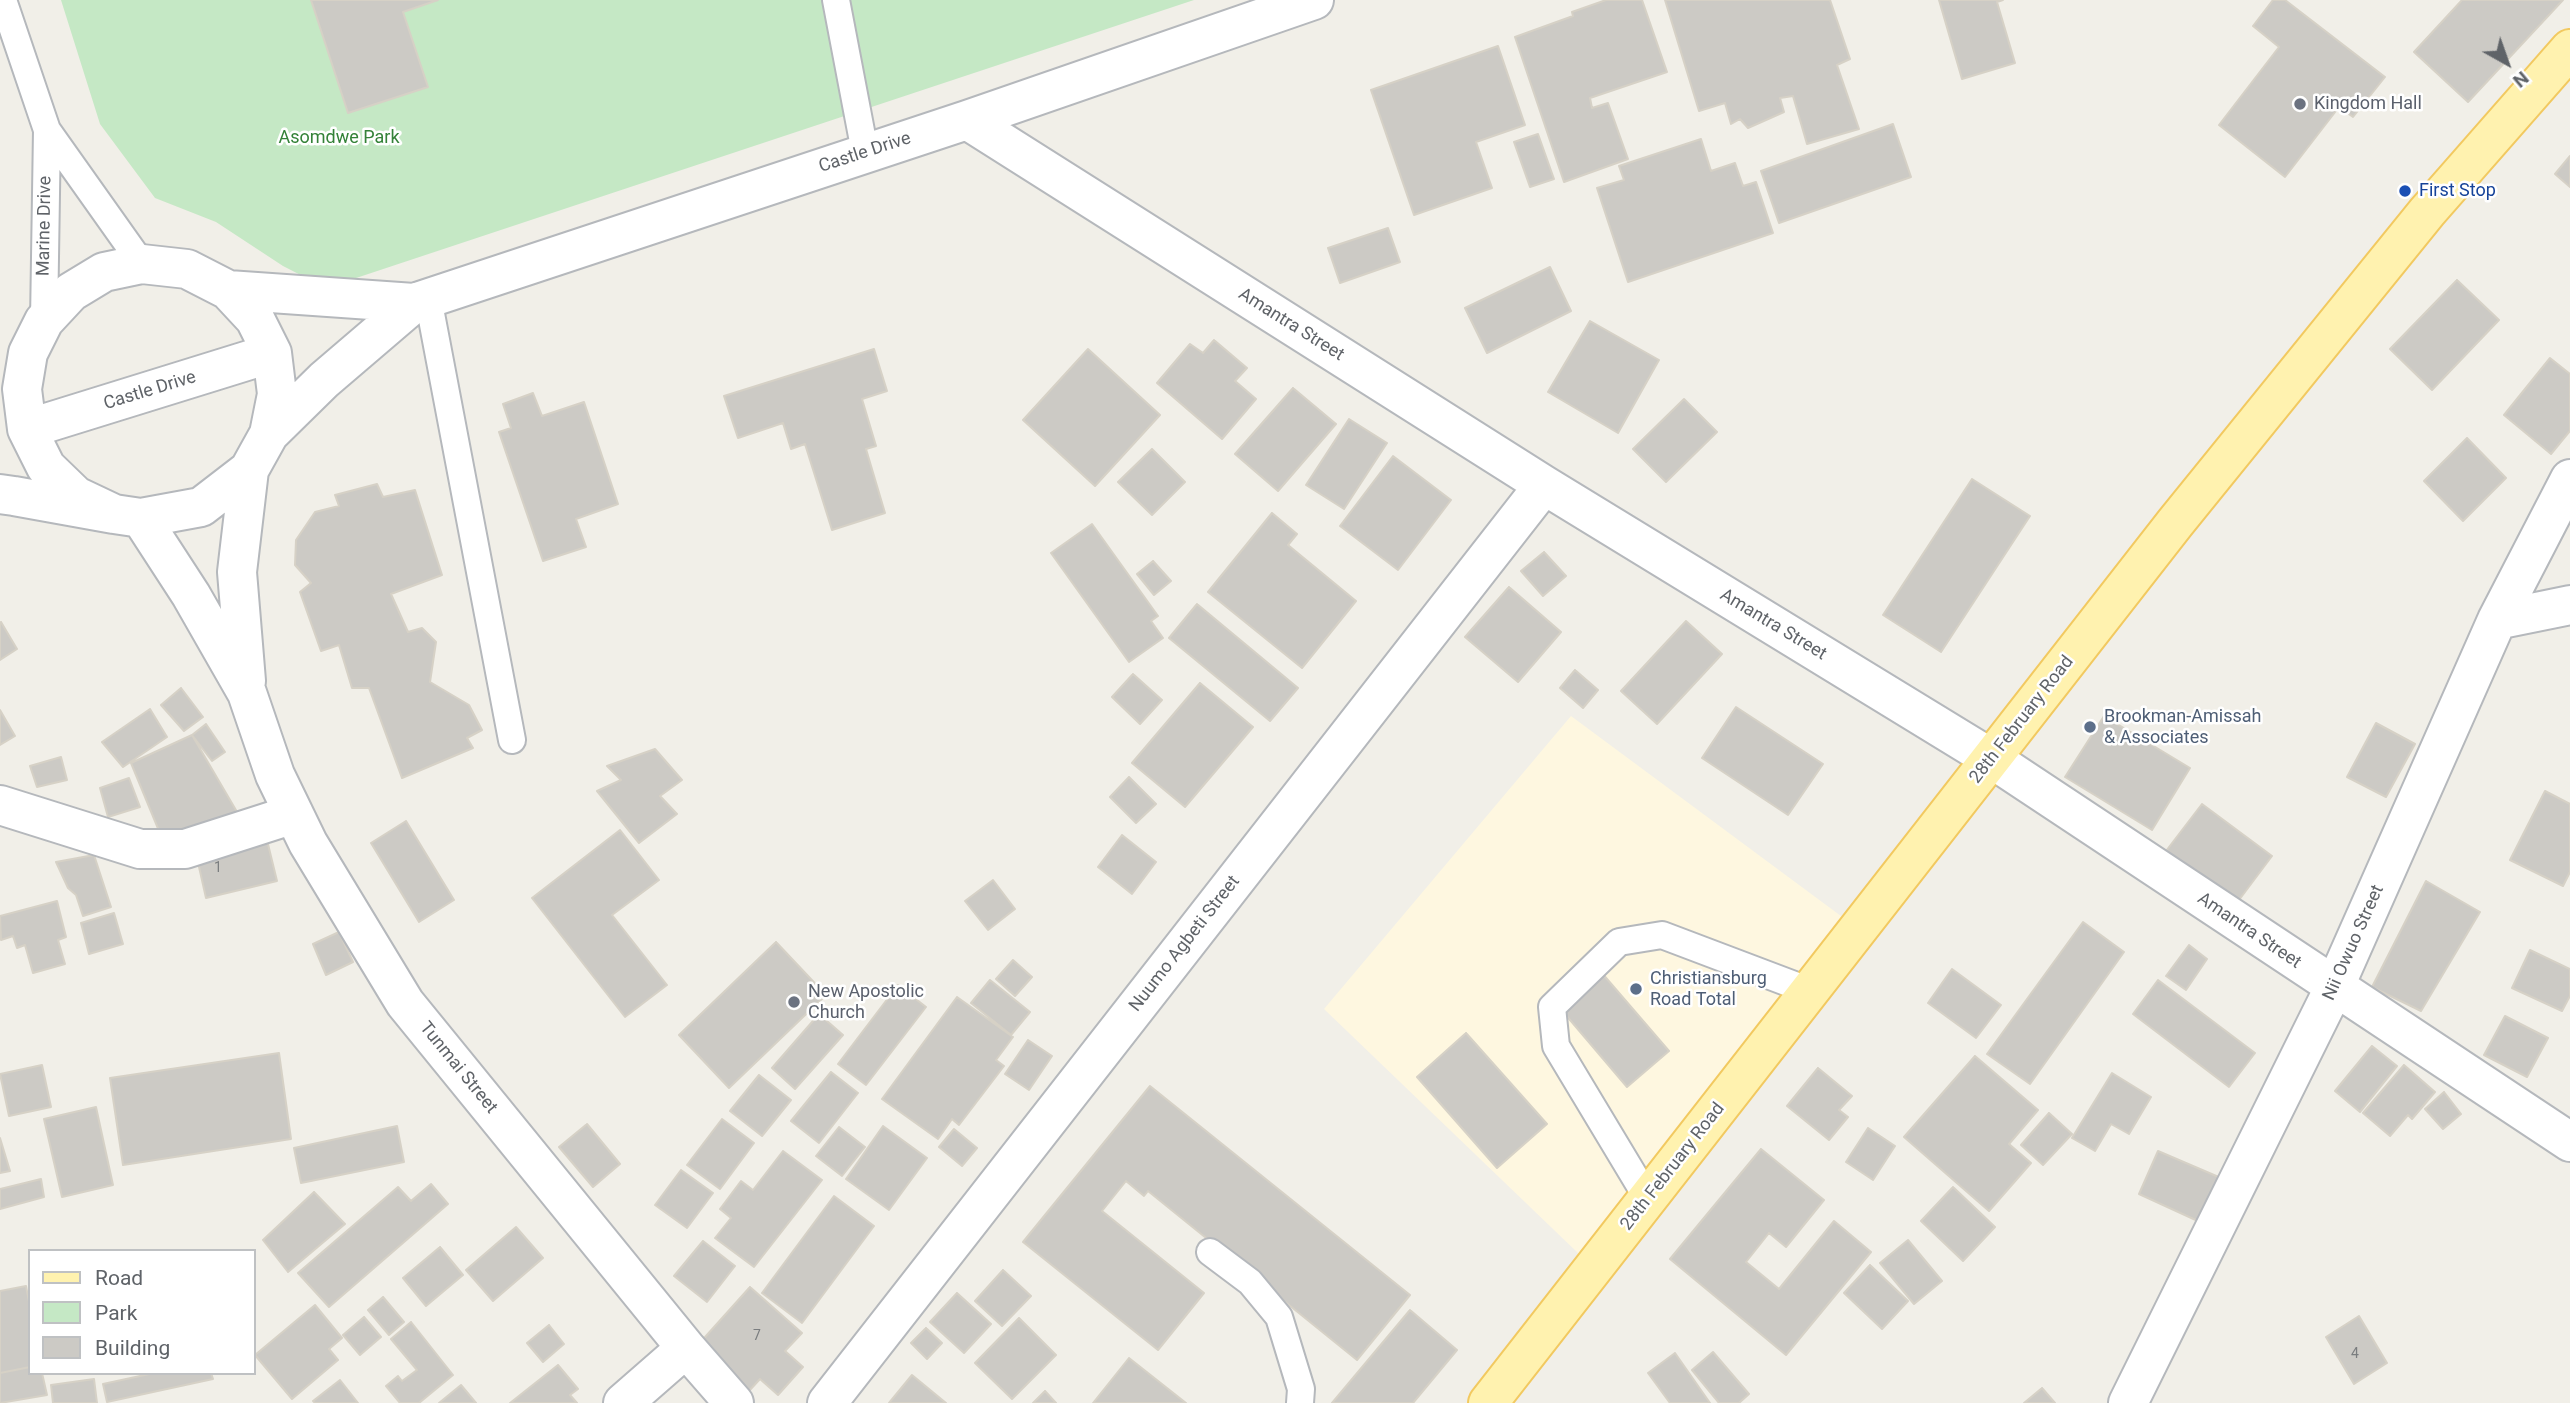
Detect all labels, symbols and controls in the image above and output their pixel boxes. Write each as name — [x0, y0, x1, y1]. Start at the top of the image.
north arrow — [2472, 28, 2542, 98]
text: N — [2508, 66, 2533, 93]
place label: Kingdom Hall — [2314, 93, 2422, 115]
marker: Kingdom Hall — [2292, 96, 2308, 112]
park label: Asomdwe Park — [278, 127, 400, 149]
street label: Castle Drive — [816, 128, 914, 178]
street label: Marine Drive — [33, 176, 57, 276]
place label: First Stop — [2419, 180, 2496, 202]
marker: First Stop — [2397, 183, 2413, 199]
street label: Amantra Street — [1234, 284, 1348, 366]
street label: Castle Drive — [101, 367, 199, 415]
street label: Amantra Street — [1716, 585, 1830, 665]
street label: 28th February Road — [1965, 652, 2079, 788]
place label: Brookman-Amissah & Associates — [2104, 706, 2261, 748]
marker: Brookman-Amissah & Associates — [2082, 719, 2098, 735]
house number: 1 — [214, 860, 222, 876]
street label: Nuumo Agbeti Street — [1125, 872, 1245, 1016]
street label: Nii Owuo Street — [2319, 882, 2389, 1004]
street label: Amantra Street — [2193, 888, 2305, 974]
place label: Christiansburg Road Total — [1650, 968, 1767, 1010]
place label: New Apostolic Church — [808, 981, 924, 1024]
marker: Christiansburg Road Total — [1628, 981, 1644, 997]
marker: New Apostolic Church — [786, 994, 802, 1010]
street label: Tunmai Street — [414, 1018, 502, 1118]
street label: 28th February Road — [1616, 1099, 1730, 1235]
legend — [28, 1249, 256, 1375]
text: Road — [95, 1266, 143, 1290]
text: Park — [95, 1301, 137, 1325]
house number: 7 — [753, 1328, 761, 1344]
text: Building — [95, 1336, 170, 1360]
house number: 4 — [2351, 1346, 2359, 1362]

